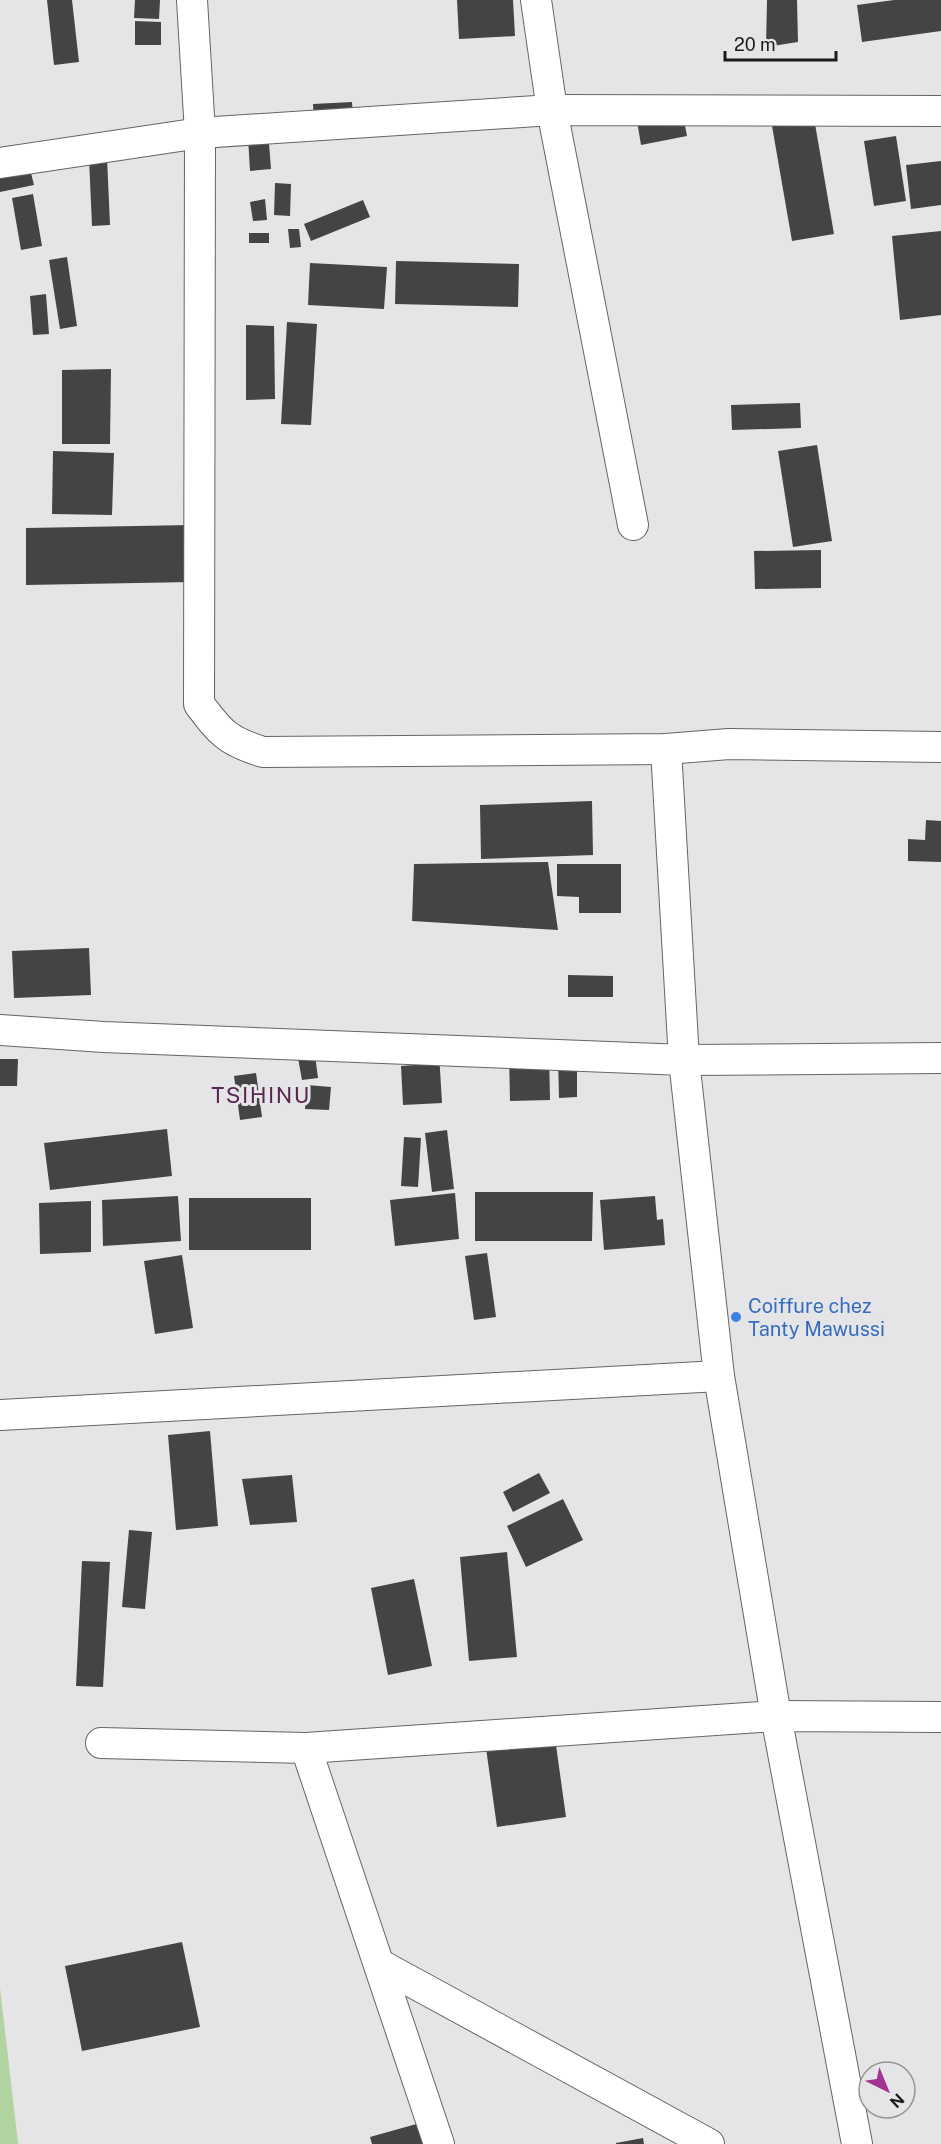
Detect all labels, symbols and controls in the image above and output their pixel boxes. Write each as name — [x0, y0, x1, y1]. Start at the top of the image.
scale bar — [725, 24, 836, 62]
text: 20 m — [734, 34, 776, 55]
district label: TSIHINU — [211, 1082, 311, 1108]
place label: Coiffure chez Tanty Mawussi — [748, 1294, 885, 1341]
marker: Coiffure chez Tanty Mawussi — [729, 1310, 743, 1324]
north arrow — [857, 2060, 917, 2120]
text: N — [886, 2089, 908, 2112]

